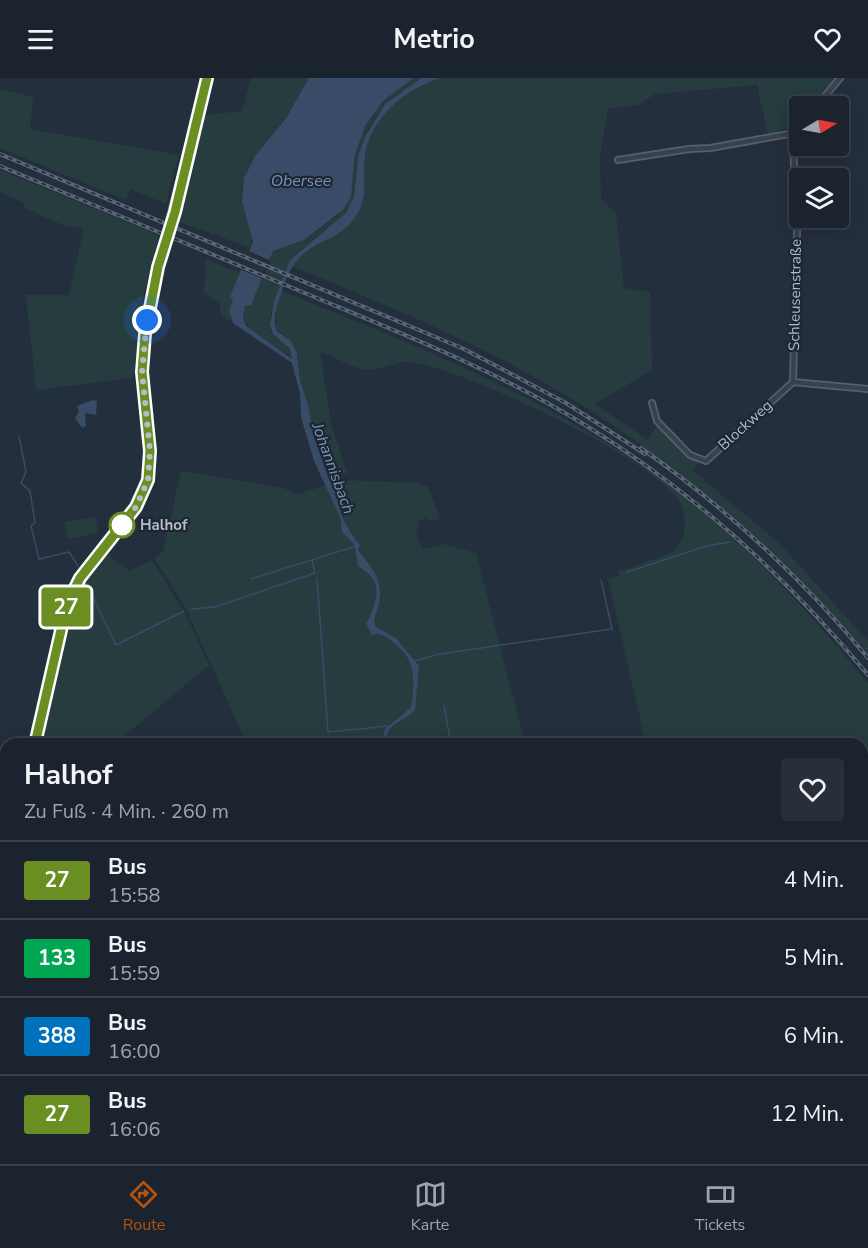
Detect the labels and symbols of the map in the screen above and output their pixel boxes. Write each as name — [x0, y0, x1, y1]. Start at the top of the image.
north arrow — [789, 96, 849, 156]
water label: Obersee — [271, 170, 332, 192]
street label: Schleusenstraße — [784, 239, 806, 351]
your location — [132, 305, 162, 335]
street label: Blockweg — [714, 395, 776, 455]
water label: Johannisbach — [306, 419, 360, 517]
marker: Halhof — [109, 512, 135, 538]
place label: Halhof — [140, 515, 188, 535]
line badge: 27 — [39, 588, 93, 626]

